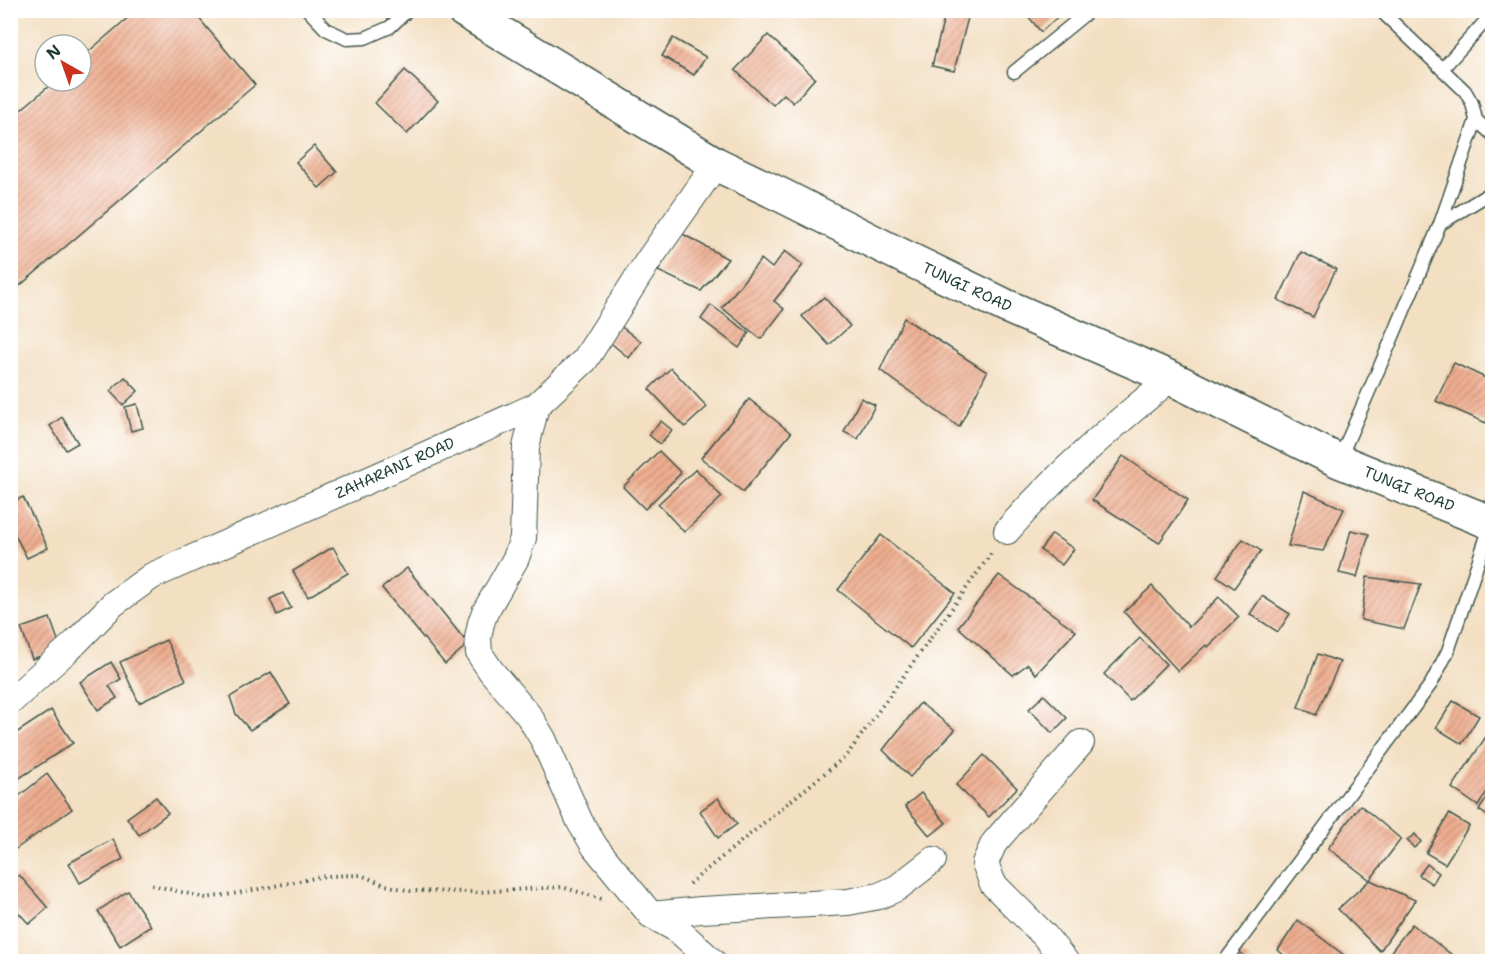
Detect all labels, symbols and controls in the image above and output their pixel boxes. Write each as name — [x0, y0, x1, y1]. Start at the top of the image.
north arrow — [33, 33, 93, 93]
text: N — [42, 40, 65, 64]
street label: TUNGI ROAD — [919, 258, 1015, 317]
street label: ZAHARANI ROAD — [332, 433, 458, 503]
street label: TUNGI ROAD — [1360, 462, 1458, 516]

